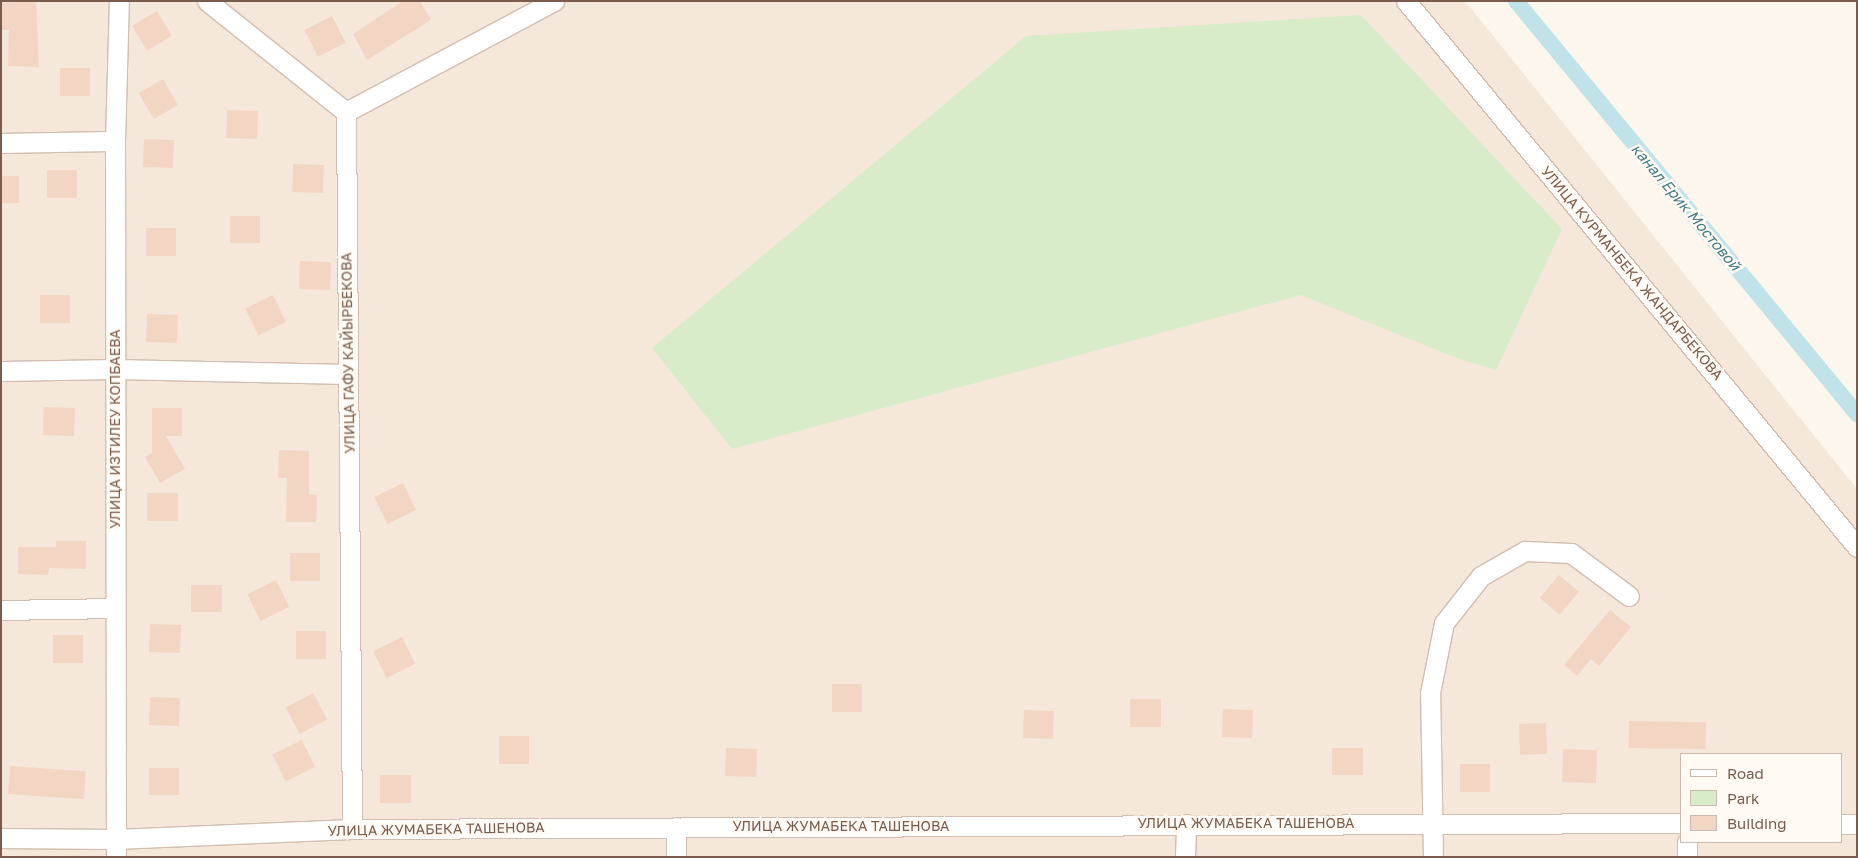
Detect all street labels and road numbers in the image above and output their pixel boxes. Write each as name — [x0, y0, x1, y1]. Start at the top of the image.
street label: УЛИЦА КУРМАНБЕКА ЖАНДАРБЕКОВА — [1538, 163, 1726, 383]
street label: УЛИЦА ГАФУ КАЙЫРБЕКОВА — [338, 252, 358, 454]
street label: УЛИЦА ИЗТИЛЕУ КОПБАЕВА — [107, 329, 123, 529]
street label: УЛИЦА ЖУМАБЕКА ТАШЕНОВА — [1138, 815, 1354, 831]
street label: УЛИЦА ЖУМАБЕКА ТАШЕНОВА — [733, 818, 949, 834]
street label: УЛИЦА ЖУМАБЕКА ТАШЕНОВА — [327, 819, 545, 839]

